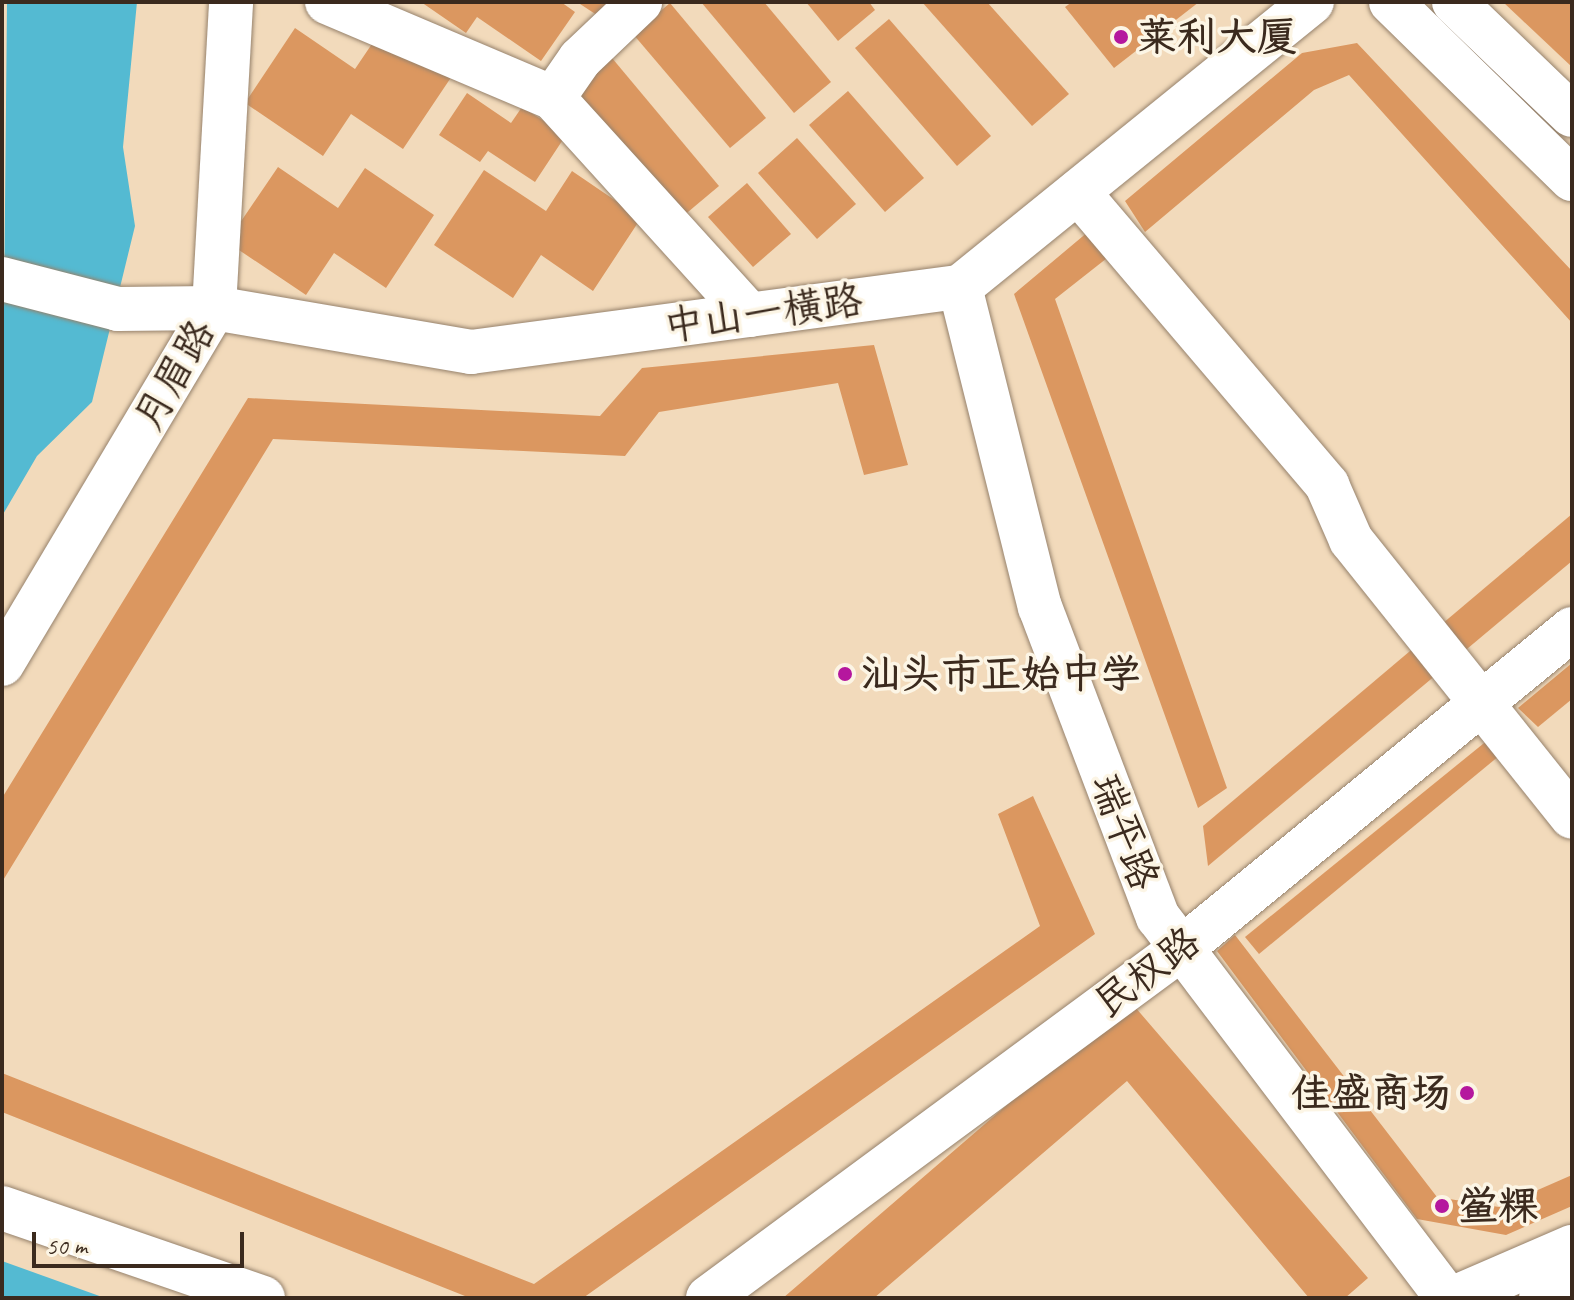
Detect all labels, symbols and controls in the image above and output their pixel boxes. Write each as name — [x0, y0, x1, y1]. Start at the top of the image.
place label: 莱利大厦 — [1137, 13, 1297, 61]
marker: 莱利大厦 — [1112, 28, 1130, 46]
street label: 中山一横路 — [661, 275, 865, 351]
street label: 月眉路 — [123, 311, 225, 439]
place label: 汕头市正始中学 — [861, 650, 1141, 698]
marker: 汕头市正始中学 — [836, 665, 854, 683]
street label: 瑞平路 — [1081, 767, 1169, 897]
street label: 民权路 — [1085, 917, 1209, 1027]
place label: 佳盛商场 — [1291, 1069, 1451, 1117]
marker: 佳盛商场 — [1458, 1084, 1476, 1102]
place label: 鲎粿 — [1458, 1182, 1538, 1230]
marker: 鲎粿 — [1433, 1197, 1451, 1215]
scale bar — [36, 1216, 248, 1266]
text: 50 m — [46, 1231, 87, 1261]

